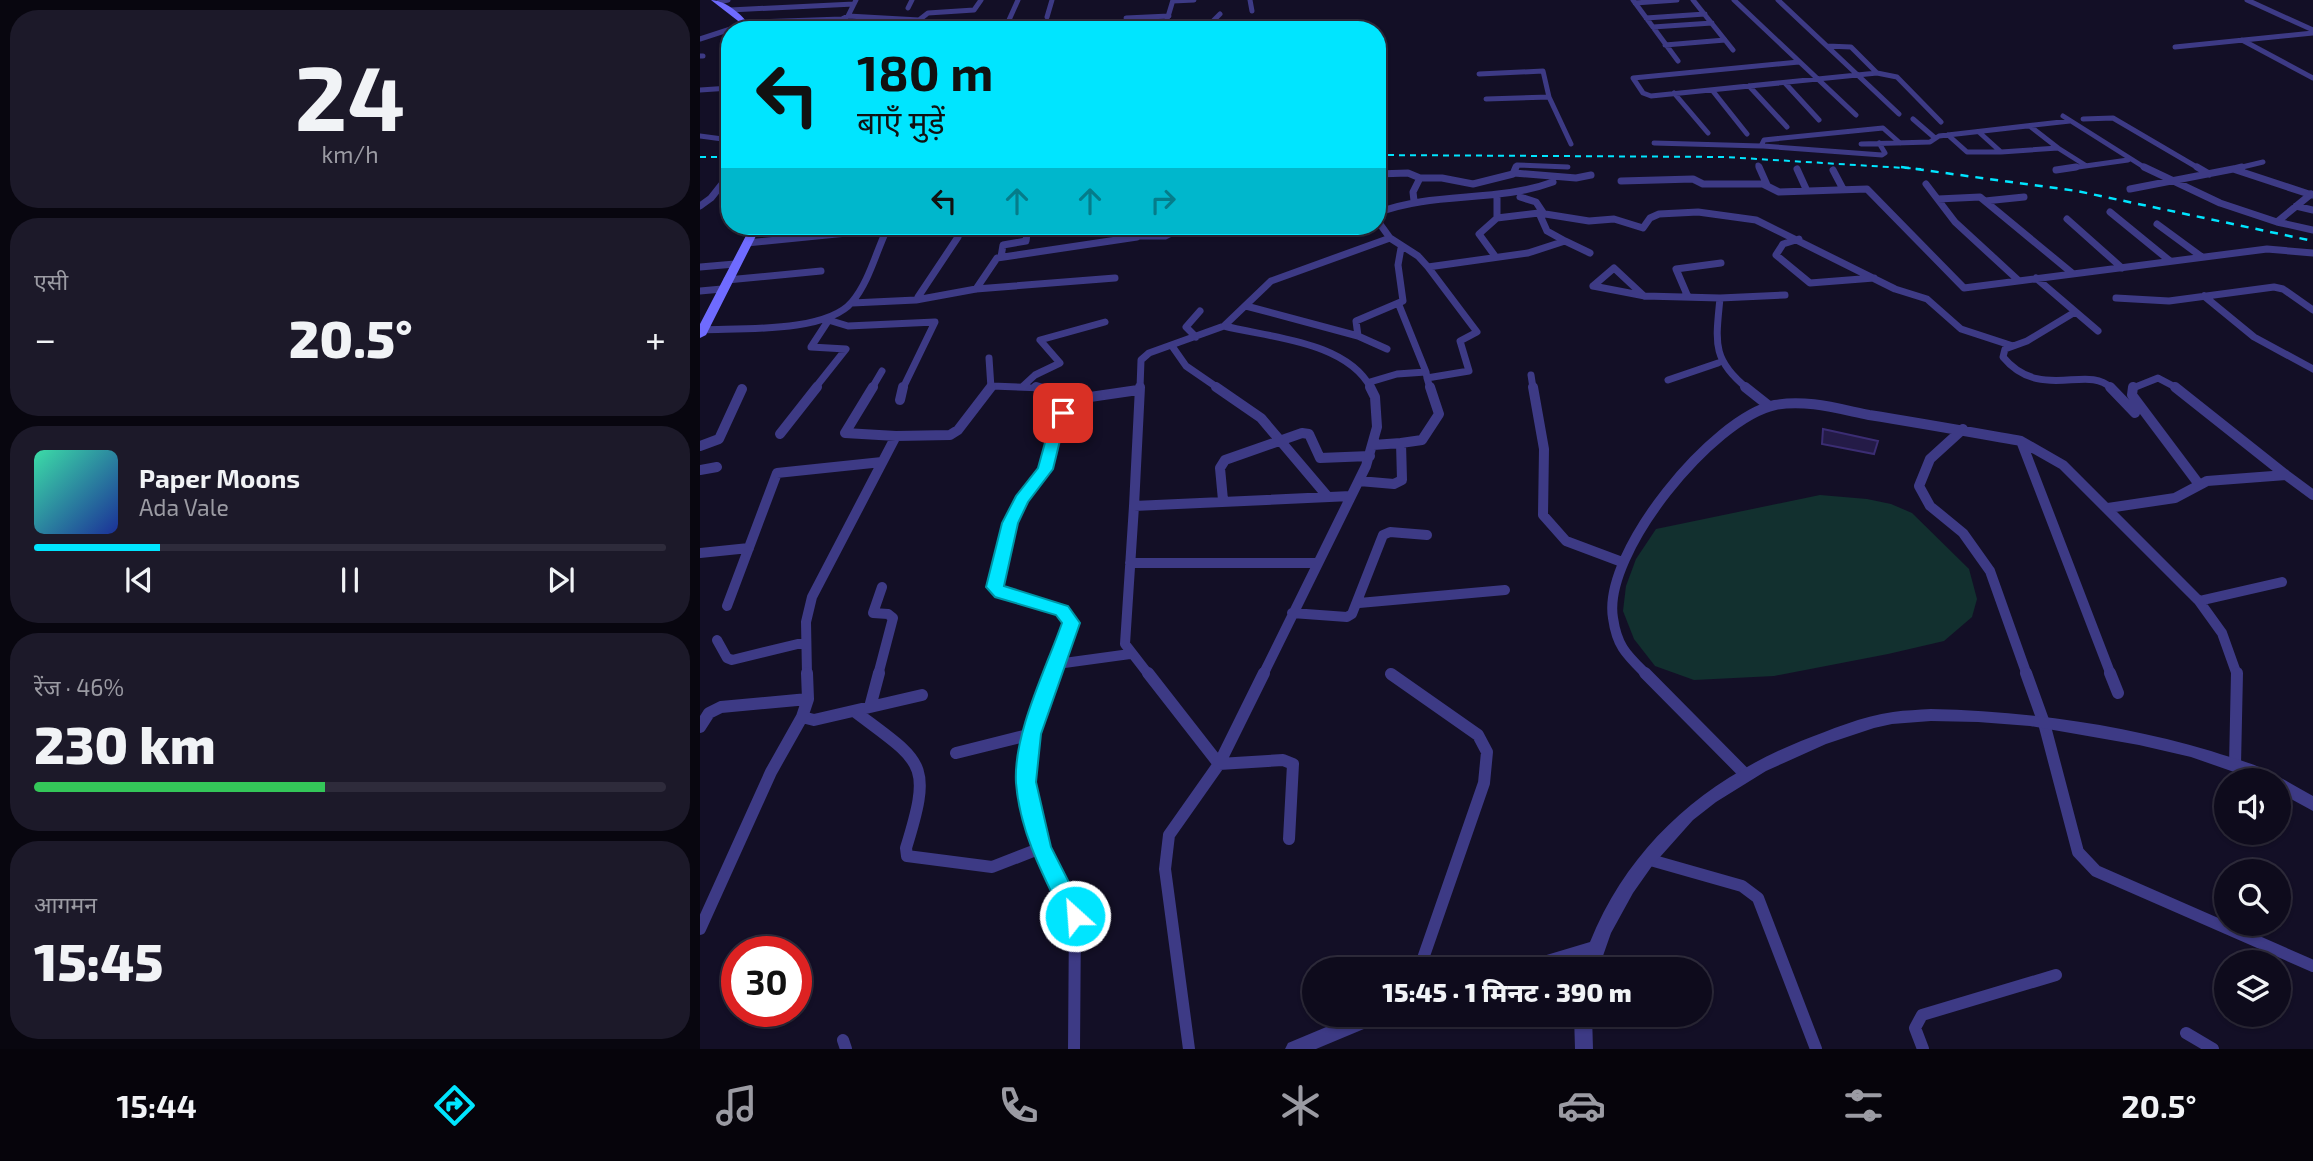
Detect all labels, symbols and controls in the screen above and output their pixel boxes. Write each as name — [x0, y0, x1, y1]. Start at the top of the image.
text: 24 — [295, 40, 405, 149]
text: 180 m — [857, 42, 993, 101]
icon: left — [742, 49, 833, 140]
text: बाएँ मुड़ें — [857, 102, 945, 140]
text: km/h — [321, 140, 379, 168]
icon: left — [925, 182, 963, 220]
icon: ahead — [998, 182, 1036, 220]
icon: ahead — [1071, 182, 1109, 220]
icon: right — [1144, 182, 1182, 220]
text: एसी — [34, 267, 68, 295]
text: 20.5° — [289, 306, 413, 368]
text: − — [34, 315, 56, 361]
text: + — [645, 315, 666, 361]
pin — [1033, 383, 1093, 443]
icon: arrive — [1044, 394, 1082, 432]
text: Paper Moons — [139, 462, 300, 493]
text: Ada Vale — [139, 493, 229, 521]
icon: previous — [120, 561, 158, 599]
icon: pause — [331, 561, 369, 599]
icon: next — [542, 561, 580, 599]
text: रेंज · 46% — [34, 673, 124, 701]
text: 230 km — [34, 712, 216, 774]
map controls — [2214, 768, 2291, 1027]
button: sound — [2214, 768, 2291, 845]
button: search — [2214, 859, 2291, 936]
position arrow — [1038, 879, 1112, 953]
text: आगमन — [34, 890, 97, 918]
text: 15:45 — [34, 929, 163, 991]
speed limit sign: 30 — [721, 936, 812, 1027]
button: layers — [2214, 950, 2291, 1027]
text: 15:45 · 1 मिनट · 390 m — [1382, 976, 1632, 1007]
icon: directions — [430, 1081, 479, 1130]
icon: music — [712, 1081, 761, 1130]
icon: phone — [994, 1081, 1043, 1130]
icon: climate — [1276, 1081, 1325, 1130]
icon: car — [1557, 1081, 1606, 1130]
icon: filters — [1839, 1081, 1888, 1130]
text: 15:44 — [116, 1086, 197, 1124]
text: 20.5° — [2121, 1086, 2197, 1124]

